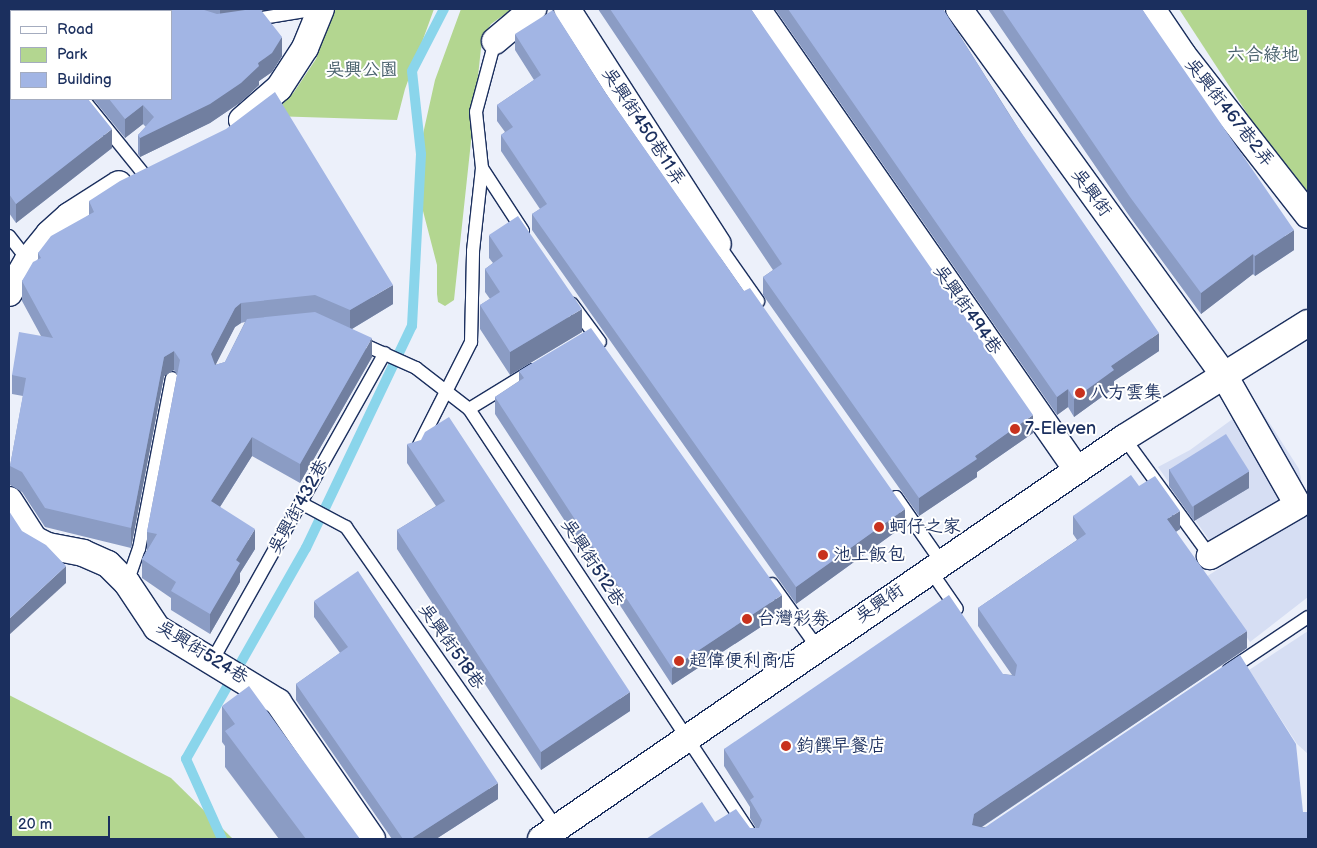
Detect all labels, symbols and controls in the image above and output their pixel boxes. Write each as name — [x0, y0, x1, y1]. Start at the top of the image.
legend — [10, 10, 172, 100]
text: Road — [57, 20, 93, 39]
park label: 六合綠地 — [1227, 44, 1299, 66]
text: Park — [57, 45, 87, 64]
street label: 吳興街467巷2弄 — [1180, 55, 1278, 171]
park label: 吳興公園 — [326, 59, 398, 81]
street label: 吳興街450巷11弄 — [597, 64, 689, 190]
text: Building — [57, 70, 112, 89]
street label: 吳興街 — [1066, 165, 1116, 221]
street label: 吳興街494巷 — [928, 261, 1006, 359]
place label: 八方雲集 — [1090, 382, 1162, 404]
marker: 八方雲集 — [1074, 387, 1086, 399]
place label: 7-Eleven — [1025, 418, 1096, 440]
marker: 7-Eleven — [1009, 423, 1021, 435]
street label: 吳興街432巷 — [264, 456, 334, 558]
street label: 吳興街512巷 — [556, 515, 628, 611]
place label: 蚵仔之家 — [889, 516, 961, 538]
marker: 蚵仔之家 — [873, 521, 885, 533]
place label: 池上飯包 — [833, 544, 905, 566]
marker: 池上飯包 — [817, 549, 829, 561]
street label: 吳興街 — [852, 580, 908, 628]
street label: 吳興街518巷 — [414, 600, 488, 694]
place label: 台灣彩劵 — [757, 608, 829, 630]
marker: 台灣彩劵 — [741, 613, 753, 625]
street label: 吳興街524巷 — [152, 616, 252, 690]
place label: 超偉便利商店 — [689, 650, 797, 672]
marker: 超偉便利商店 — [673, 655, 685, 667]
place label: 鈞饌早餐店 — [796, 735, 886, 757]
marker: 鈞饌早餐店 — [780, 740, 792, 752]
scale bar — [12, 806, 112, 838]
text: 20 m — [18, 815, 52, 834]

